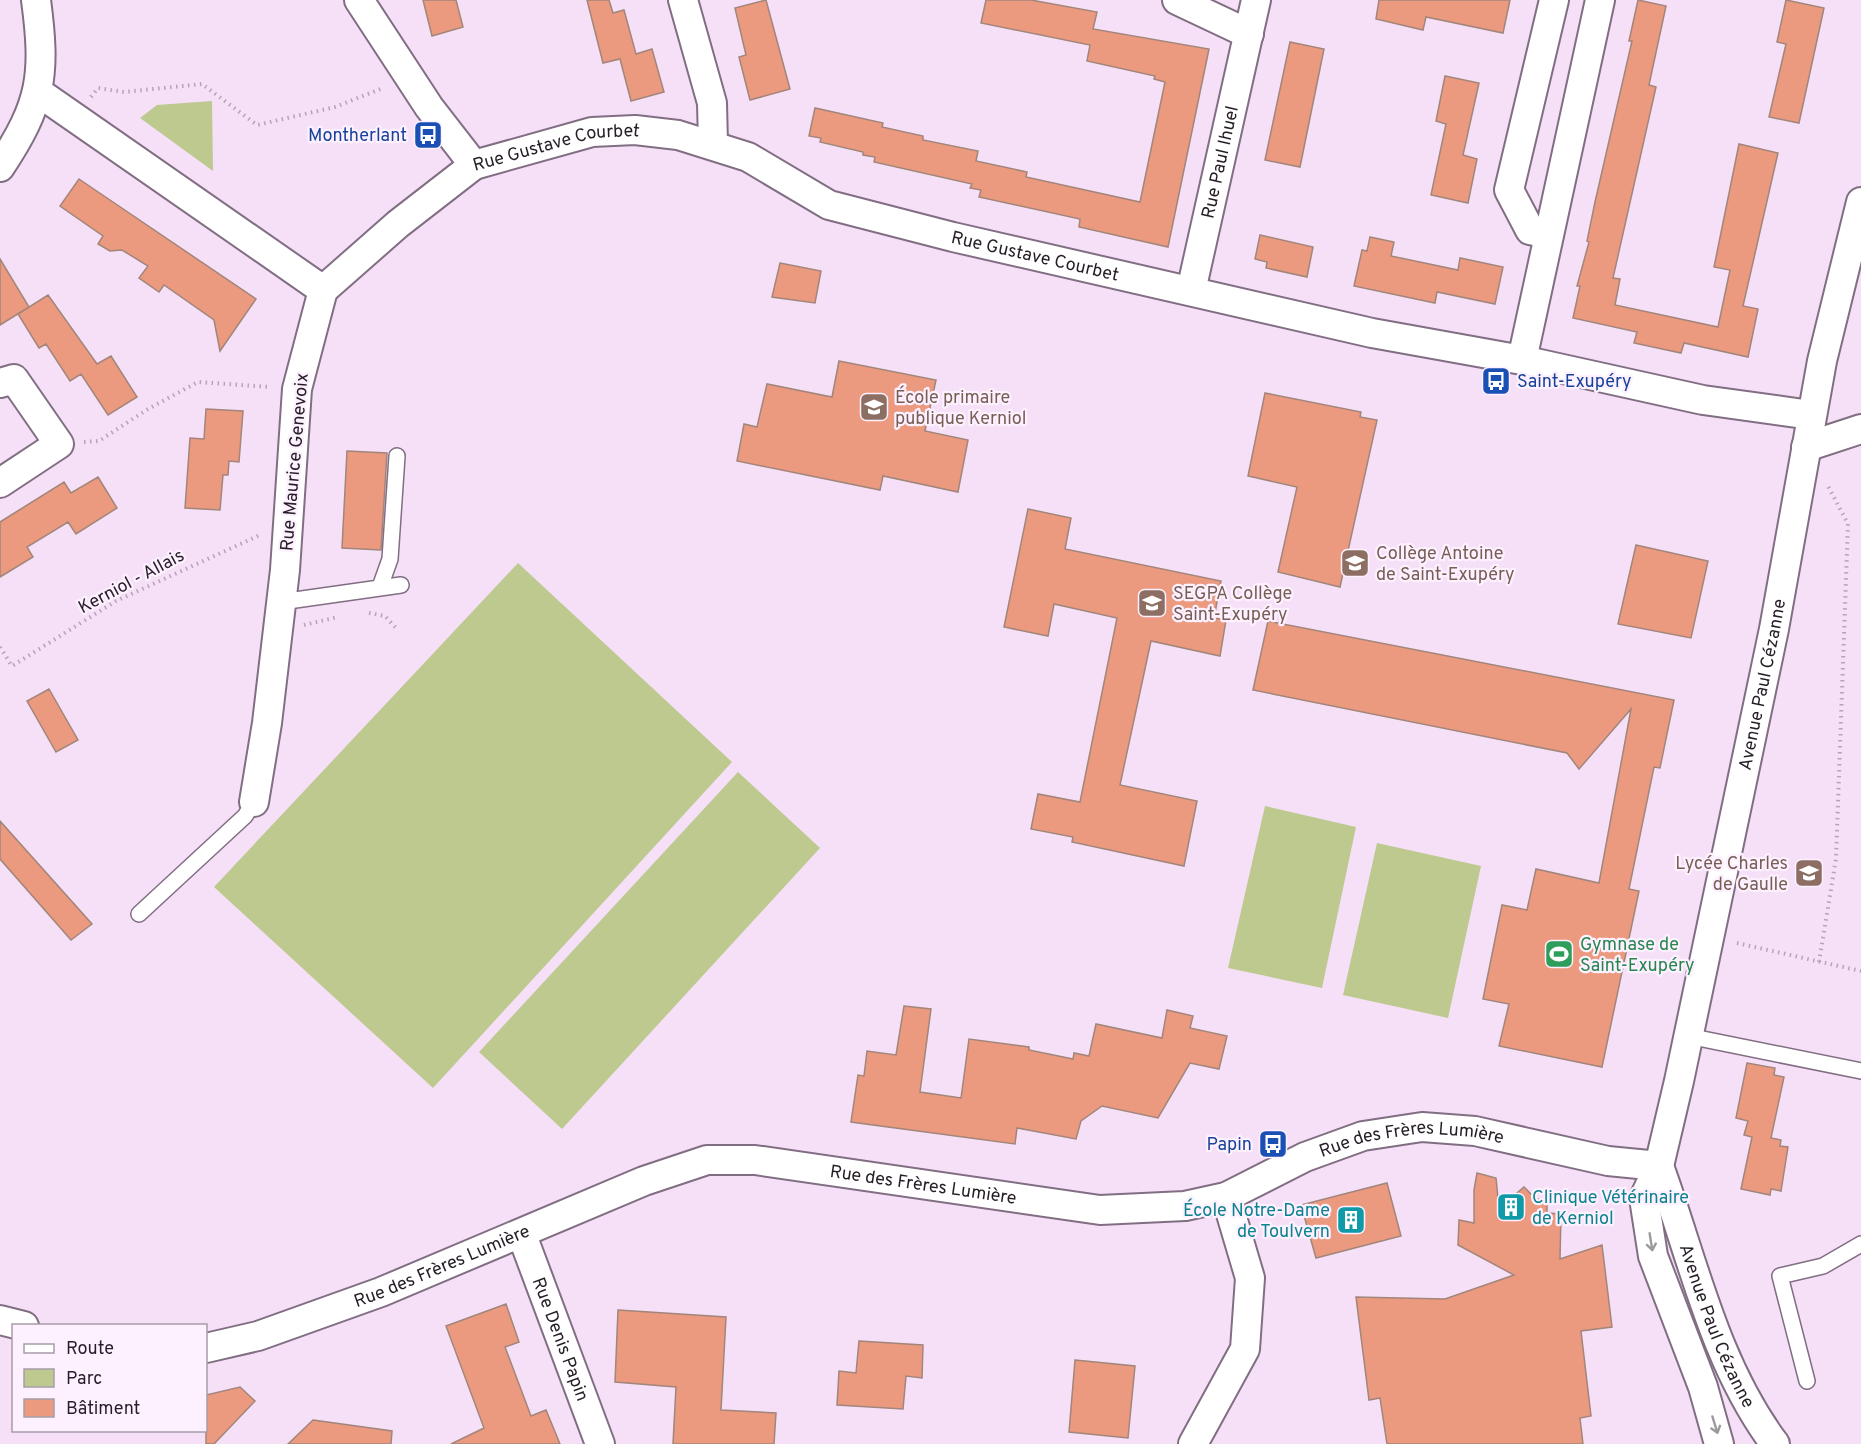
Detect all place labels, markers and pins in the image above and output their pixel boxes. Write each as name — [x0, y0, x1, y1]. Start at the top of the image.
bus stop icon: Montherlant — [412, 119, 444, 151]
place label: Montherlant — [308, 125, 407, 148]
bus stop icon: Saint-Exupéry — [1480, 365, 1512, 397]
place label: Saint-Exupéry — [1517, 371, 1632, 394]
place label: École primaire publique Kerniol — [895, 385, 1026, 431]
school or university icon: École primaire publique Kerniol — [858, 391, 890, 423]
place label: Collège Antoine de Saint-Exupéry — [1376, 543, 1515, 587]
school or university icon: Collège Antoine de Saint-Exupéry — [1339, 547, 1371, 579]
place label: SEGPA Collège Saint-Exupéry — [1173, 583, 1292, 627]
school or university icon: SEGPA Collège Saint-Exupéry — [1136, 587, 1168, 619]
place label: Lycée Charles de Gaulle — [1675, 853, 1788, 897]
school or university icon: Lycée Charles de Gaulle — [1793, 857, 1825, 889]
place label: Gymnase de Saint-Exupéry — [1580, 934, 1695, 978]
sports icon: Gymnase de Saint-Exupéry — [1543, 938, 1575, 970]
bus stop icon: Papin — [1257, 1128, 1289, 1160]
place label: Papin — [1206, 1134, 1252, 1157]
place label: Clinique Vétérinaire de Kerniol — [1532, 1187, 1689, 1231]
building icon: Clinique Vétérinaire de Kerniol — [1495, 1191, 1527, 1223]
place label: École Notre-Dame de Toulvern — [1183, 1198, 1330, 1244]
building icon: École Notre-Dame de Toulvern — [1335, 1204, 1367, 1236]

